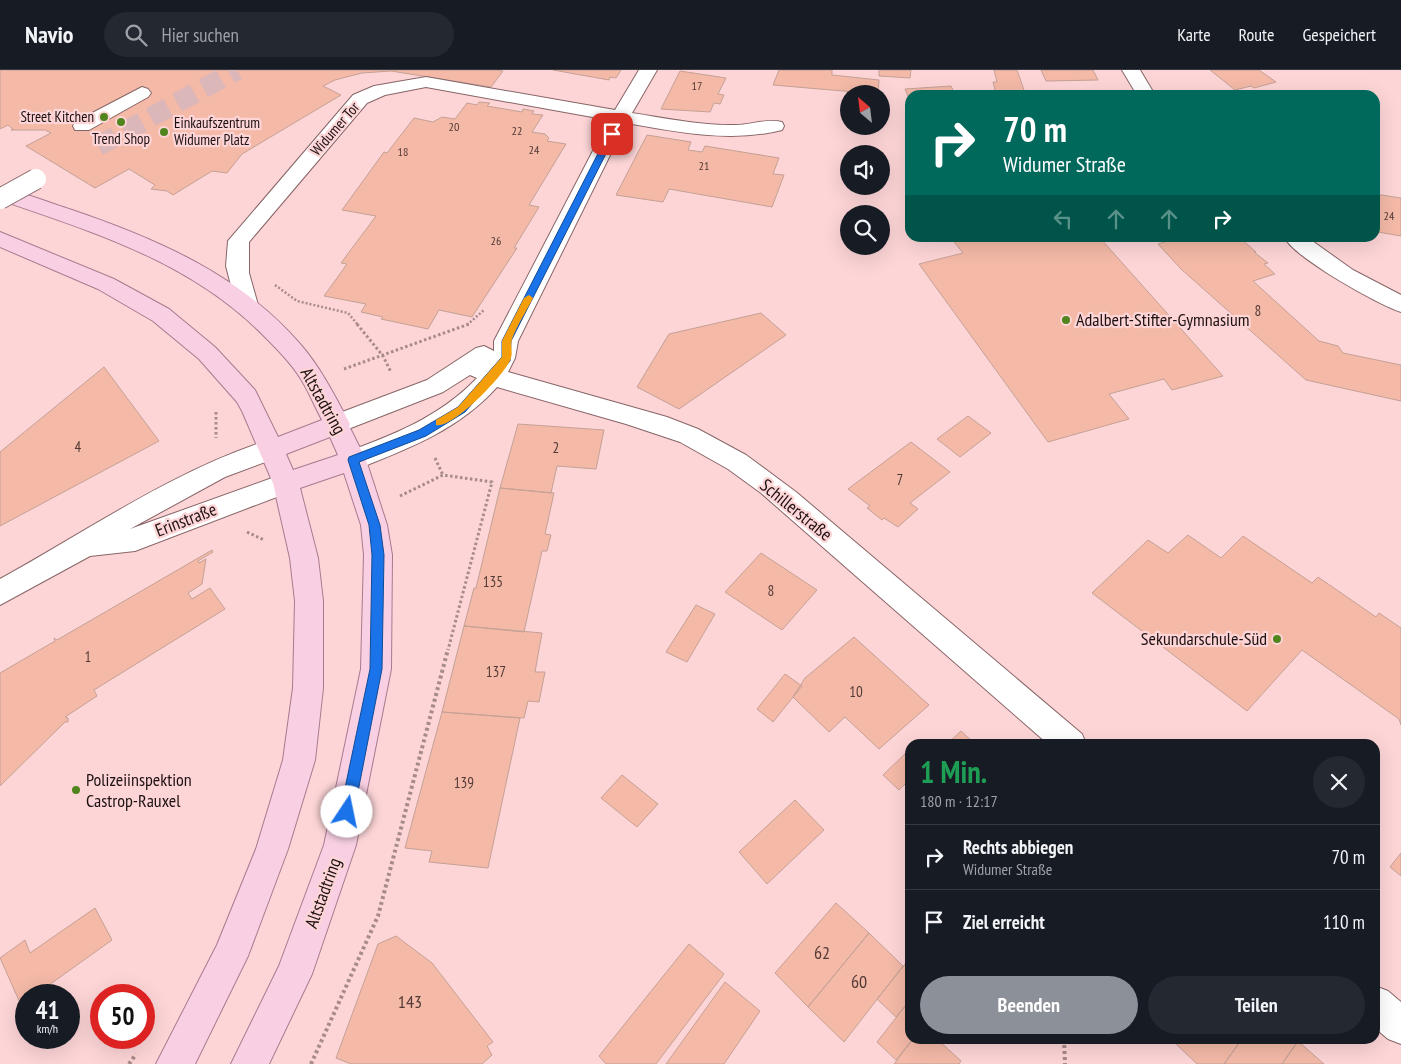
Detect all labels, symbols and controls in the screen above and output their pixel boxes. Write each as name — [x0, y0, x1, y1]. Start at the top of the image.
search box — [104, 12, 454, 57]
text: Navio — [25, 19, 74, 50]
icon: search — [122, 21, 150, 49]
text: Hier suchen — [162, 23, 239, 47]
text: Karte — [1177, 23, 1211, 46]
text: Route — [1239, 23, 1274, 46]
text: Gespeichert — [1302, 23, 1376, 46]
house number: 17 — [692, 78, 702, 93]
north arrow — [840, 85, 890, 135]
map controls — [840, 85, 890, 255]
street label: Widumer Tor — [306, 97, 364, 159]
text: 70 m — [1003, 106, 1067, 152]
place label: Street Kitchen — [20, 107, 94, 126]
icon: right — [920, 110, 985, 175]
marker: Street Kitchen — [98, 111, 110, 123]
place label: Einkaufszentrum Widumer Platz — [174, 113, 260, 149]
pin — [591, 113, 633, 155]
marker: Trend Shop — [115, 116, 127, 128]
house number: 20 — [449, 119, 459, 134]
icon: arrive — [598, 120, 626, 148]
house number: 22 — [512, 123, 522, 138]
marker: Einkaufszentrum Widumer Platz — [158, 126, 170, 138]
place label: Trend Shop — [92, 129, 150, 148]
house number: 24 — [529, 142, 540, 157]
house number: 18 — [398, 144, 408, 159]
button: sound — [840, 145, 890, 195]
text: Widumer Straße — [1003, 150, 1126, 178]
house number: 21 — [699, 158, 709, 173]
button: search — [840, 205, 890, 255]
icon: left — [1049, 205, 1077, 233]
icon: ahead — [1102, 205, 1130, 233]
icon: ahead — [1155, 205, 1183, 233]
icon: right — [1208, 205, 1236, 233]
house number: 24 — [1384, 208, 1395, 223]
house number: 26 — [491, 233, 501, 248]
house number: 8 — [1255, 301, 1261, 320]
place label: Adalbert-Stifter-Gymnasium — [1076, 308, 1249, 331]
marker: Adalbert-Stifter-Gymnasium — [1060, 314, 1072, 326]
street label: Altstadtring — [296, 363, 351, 438]
house number: 4 — [75, 437, 82, 456]
house number: 2 — [553, 438, 559, 457]
house number: 7 — [897, 470, 903, 489]
street label: Schillerstraße — [756, 474, 837, 546]
street label: Erinstraße — [152, 497, 220, 542]
house number: 135 — [483, 572, 503, 591]
house number: 8 — [768, 581, 774, 600]
place label: Sekundarschule-Süd — [1141, 627, 1267, 650]
marker: Sekundarschule-Süd — [1271, 633, 1283, 645]
house number: 1 — [85, 647, 91, 666]
house number: 137 — [486, 662, 506, 681]
house number: 10 — [849, 682, 863, 701]
text: 1 Min. — [920, 752, 987, 791]
button: close — [1313, 756, 1365, 808]
place label: Polizeiinspektion Castrop-Rauxel — [86, 768, 192, 812]
house number: 139 — [454, 773, 474, 792]
marker: Polizeiinspektion Castrop-Rauxel — [70, 784, 82, 796]
position arrow — [320, 785, 372, 837]
text: 180 m · 12:17 — [920, 791, 998, 811]
text: Rechts abbiegen — [963, 835, 1073, 859]
icon: right — [920, 843, 948, 871]
text: 70 m — [1332, 845, 1365, 869]
street label: Altstadtring — [299, 855, 346, 931]
text: Widumer Straße — [963, 859, 1052, 879]
icon: arrive — [920, 908, 948, 936]
text: Ziel erreicht — [963, 910, 1045, 934]
text: 110 m — [1323, 910, 1365, 934]
house number: 62 — [814, 941, 830, 964]
house number: 60 — [851, 970, 867, 993]
button: Beenden — [920, 976, 1138, 1034]
button: Teilen — [1148, 976, 1365, 1034]
speed limit sign: 50 — [90, 984, 155, 1049]
house number: 143 — [398, 990, 422, 1013]
text: 41 — [36, 994, 59, 1026]
text: km/h — [37, 1021, 58, 1036]

